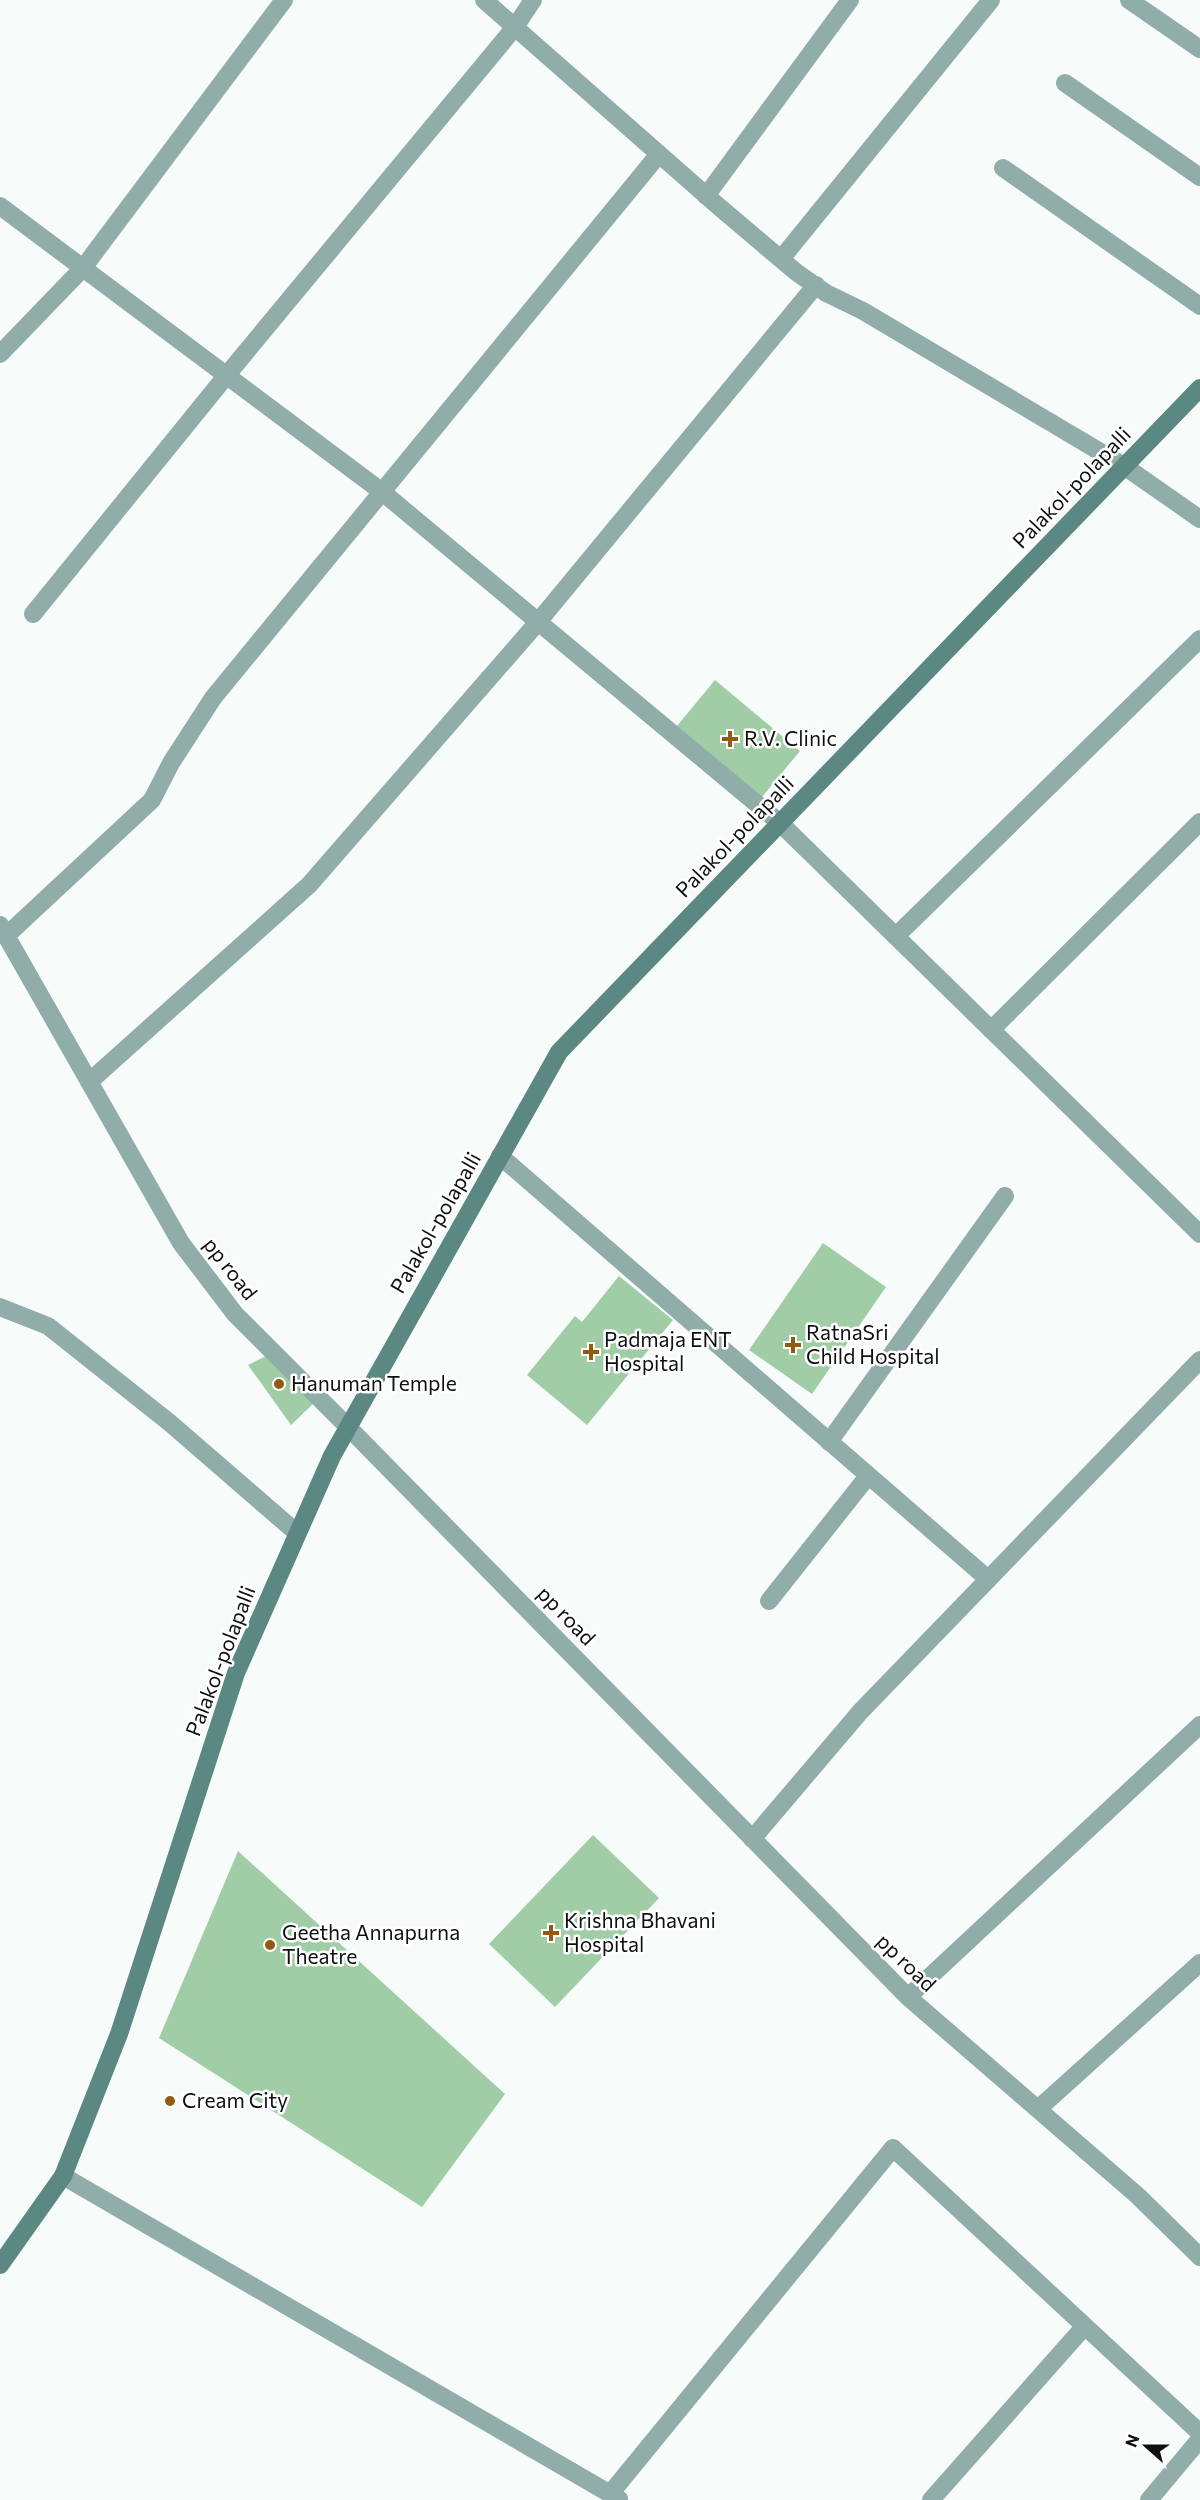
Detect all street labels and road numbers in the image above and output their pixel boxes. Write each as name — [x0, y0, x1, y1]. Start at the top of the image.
street label: Palakol-polapalli — [1007, 421, 1135, 553]
street label: Palakol-polapalli — [670, 770, 798, 902]
street label: Palakol-polapalli — [384, 1147, 485, 1297]
street label: pp road — [199, 1232, 263, 1304]
street label: pp road — [533, 1580, 601, 1650]
street label: Palakol-polapalli — [179, 1582, 260, 1739]
street label: pp road — [872, 1928, 942, 1996]

